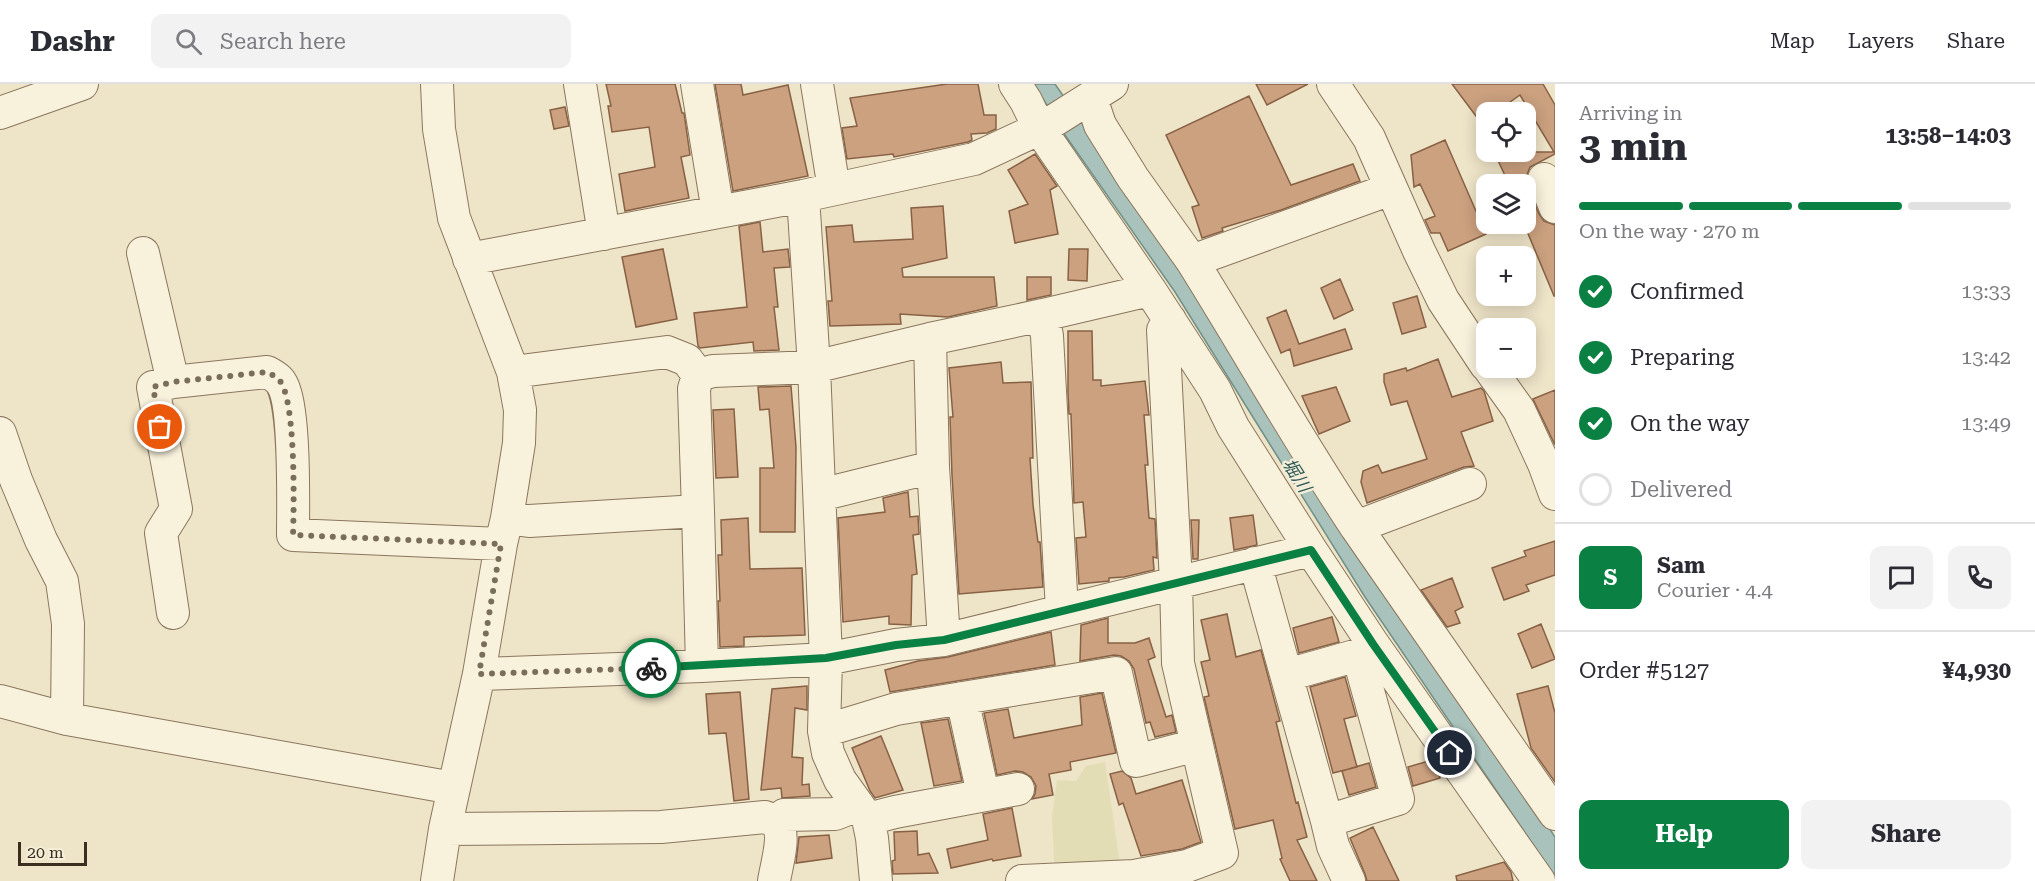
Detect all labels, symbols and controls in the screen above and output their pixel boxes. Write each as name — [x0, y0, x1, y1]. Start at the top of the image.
search box — [151, 14, 571, 68]
text: Dashr — [30, 25, 115, 58]
icon: search — [172, 25, 205, 58]
text: Search here — [220, 29, 346, 54]
text: Map — [1770, 29, 1815, 53]
text: Layers — [1848, 29, 1914, 53]
text: Share — [1947, 29, 2005, 53]
text: Arriving in — [1579, 101, 1682, 125]
map controls — [1476, 102, 1536, 378]
button: locate — [1476, 102, 1536, 162]
text: 13:58–14:03 — [1885, 123, 2011, 148]
text: 3 min — [1579, 124, 1687, 170]
button: layers — [1476, 174, 1536, 234]
text: On the way · 270 m — [1579, 219, 1760, 243]
button: + — [1476, 246, 1536, 306]
icon: check — [1579, 275, 1612, 308]
text: Confirmed — [1630, 279, 1744, 304]
text: 13:33 — [1961, 279, 2011, 303]
button: − — [1476, 318, 1536, 378]
icon: check — [1579, 341, 1612, 374]
text: Preparing — [1630, 345, 1734, 370]
text: 13:42 — [1961, 345, 2011, 369]
pin — [134, 401, 185, 452]
icon: check — [1579, 407, 1612, 440]
icon: bag — [143, 410, 176, 443]
text: On the way — [1630, 411, 1750, 436]
text: 13:49 — [1961, 411, 2011, 435]
water label: 堀川 — [1279, 454, 1317, 498]
text: Delivered — [1630, 477, 1732, 502]
button: chat — [1870, 546, 1933, 609]
button: phone — [1948, 546, 2011, 609]
text: Sam — [1657, 553, 1705, 578]
text: S — [1604, 565, 1617, 590]
text: Courier · 4.4 — [1657, 578, 1773, 602]
courier — [621, 638, 681, 698]
icon: bike — [635, 652, 668, 685]
text: Order #5127 — [1579, 658, 1709, 683]
text: ¥4,930 — [1942, 658, 2011, 683]
pin — [1424, 727, 1475, 778]
icon: home — [1433, 736, 1466, 769]
button: Help — [1579, 800, 1789, 869]
button: Share — [1801, 800, 2011, 869]
scale bar — [18, 839, 87, 866]
text: 20 m — [27, 843, 64, 862]

